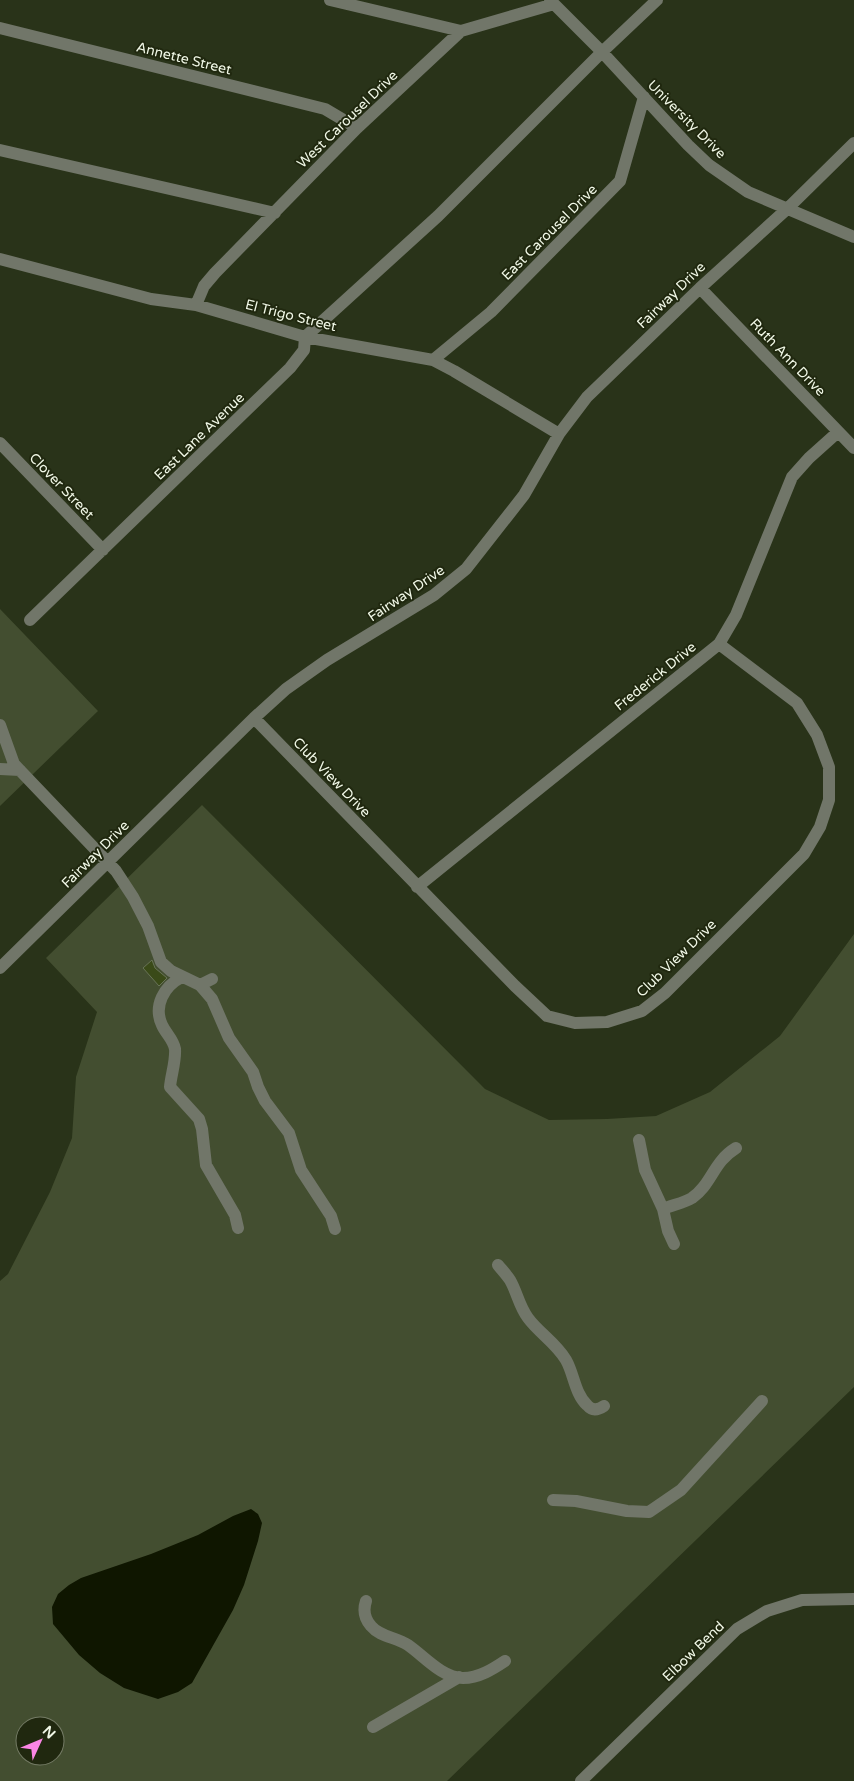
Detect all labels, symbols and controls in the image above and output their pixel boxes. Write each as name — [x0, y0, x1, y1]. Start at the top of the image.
street label: Annette Street — [135, 38, 234, 79]
street label: West Carousel Drive — [294, 67, 401, 172]
street label: University Drive — [644, 77, 730, 162]
street label: East Carousel Drive — [498, 181, 601, 284]
street label: Fairway Drive — [634, 258, 709, 332]
street label: El Trigo Street — [243, 296, 339, 335]
street label: Ruth Ann Drive — [746, 315, 829, 400]
street label: East Lane Avenue — [151, 389, 248, 484]
street label: Clover Street — [26, 450, 98, 524]
street label: Fairway Drive — [365, 562, 448, 625]
street label: Frederick Drive — [611, 638, 700, 714]
street label: Club View Drive — [289, 734, 374, 821]
street label: Fairway Drive — [58, 817, 133, 892]
street label: Club View Drive — [633, 916, 720, 1001]
street label: Elbow Bend — [659, 1618, 728, 1685]
north arrow — [15, 1716, 65, 1766]
text: N — [39, 1722, 59, 1742]

